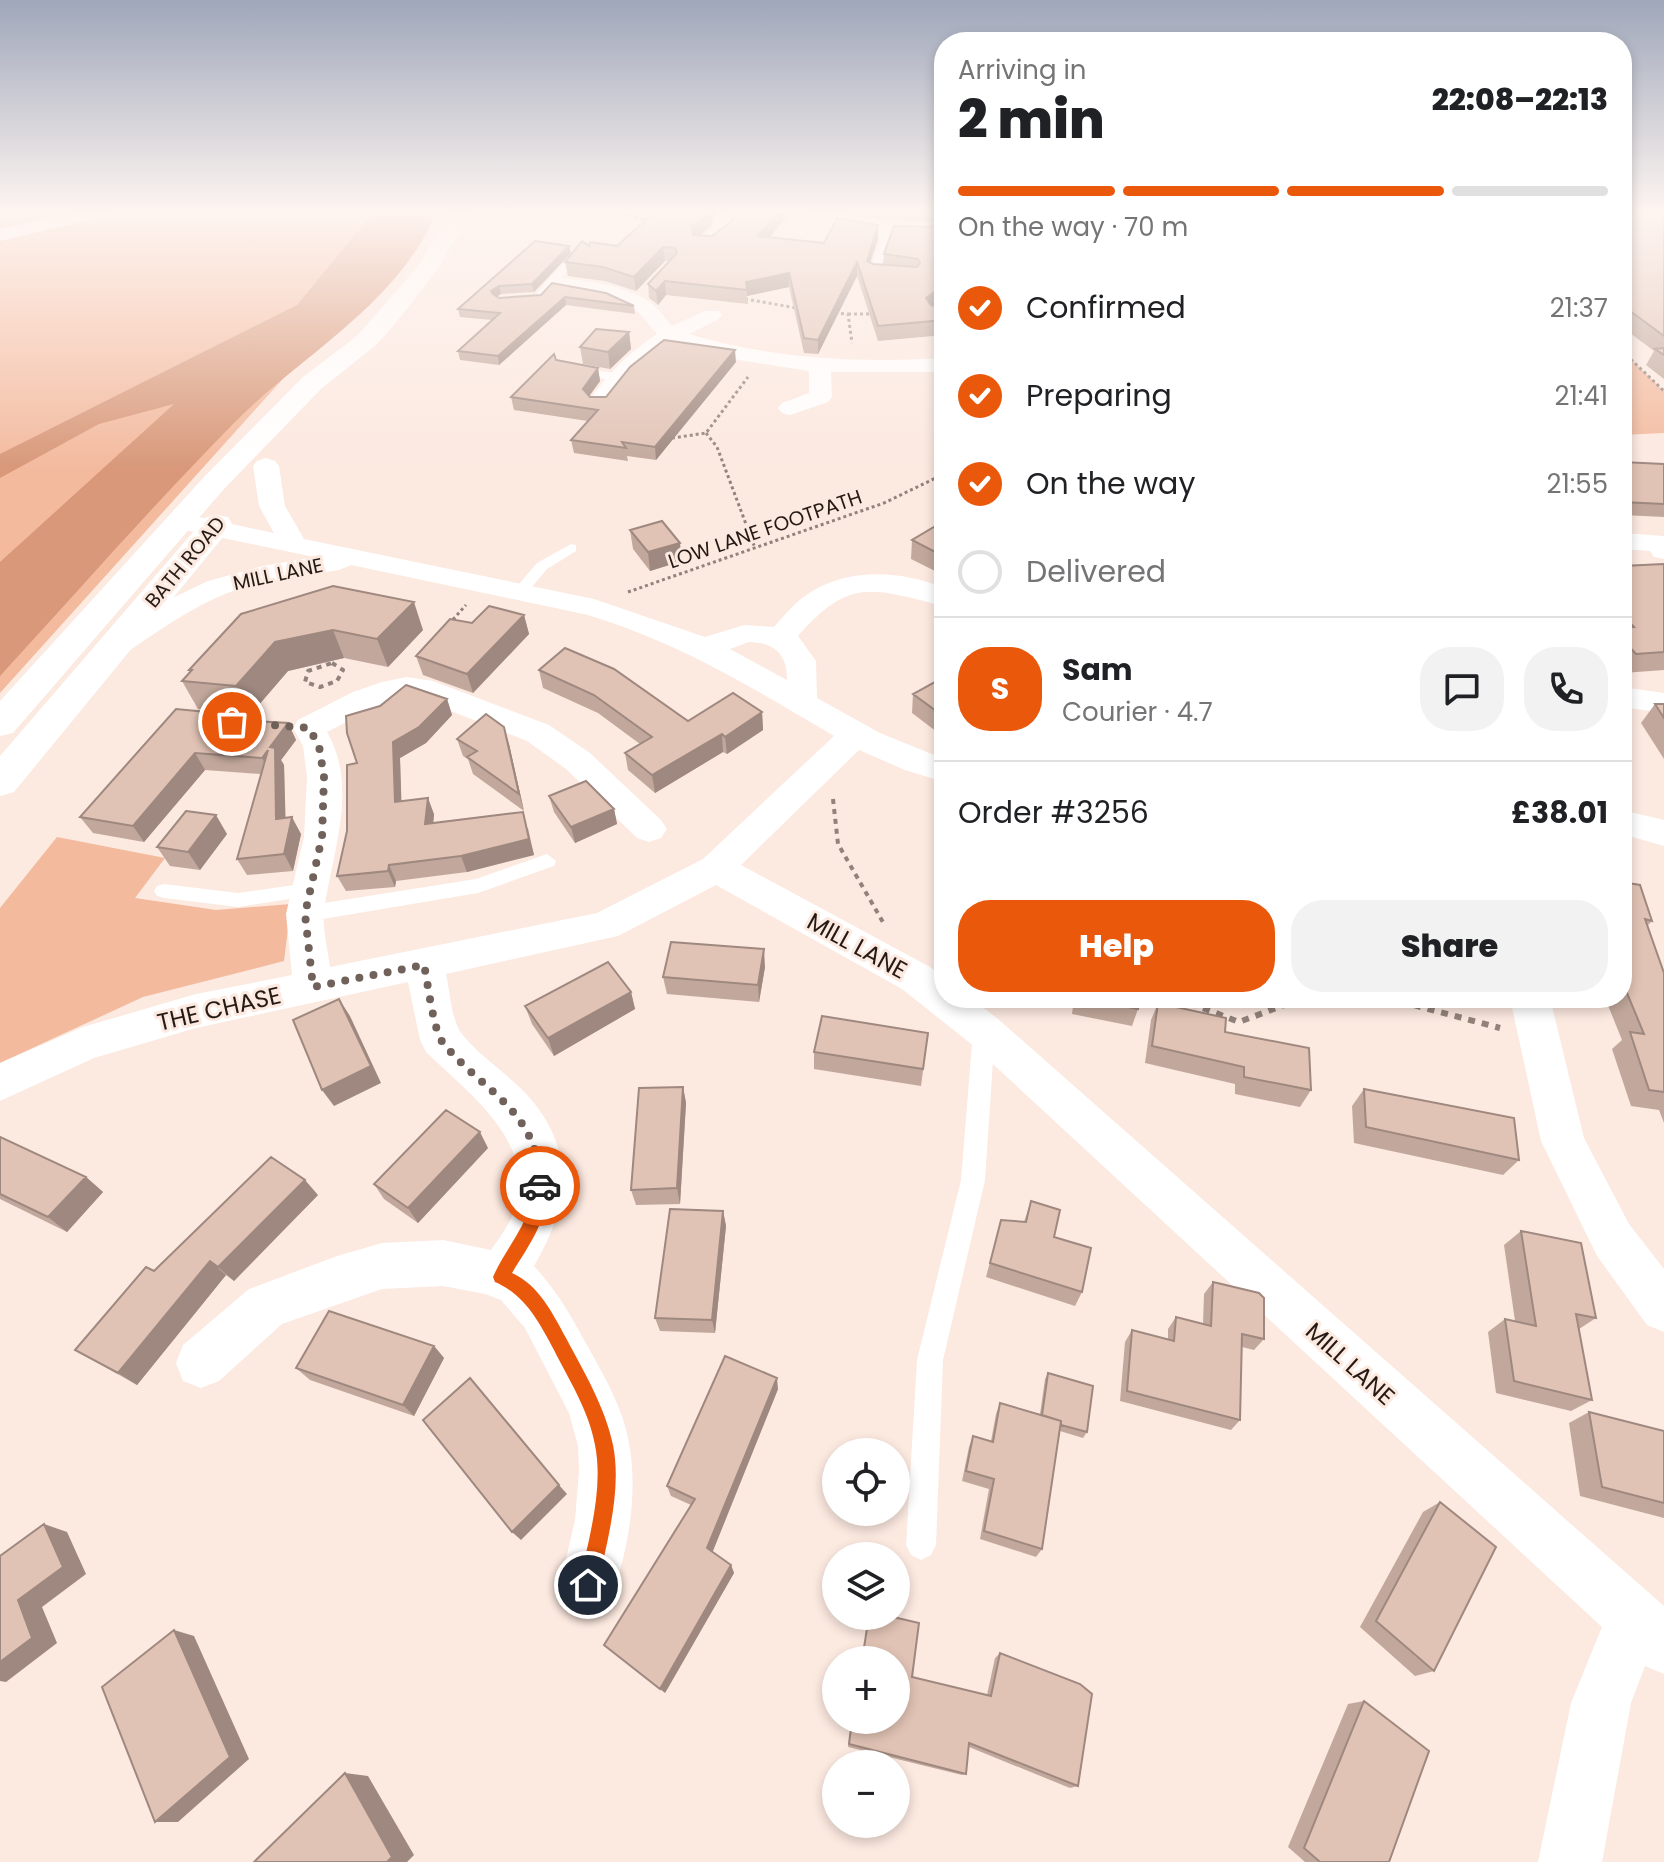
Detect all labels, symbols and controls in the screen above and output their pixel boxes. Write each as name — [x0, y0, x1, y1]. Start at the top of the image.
text: Arriving in — [958, 52, 1087, 88]
text: 22:08–22:13 — [1432, 78, 1608, 121]
text: 2 min — [958, 83, 1105, 156]
text: On the way · 70 m — [958, 209, 1188, 245]
icon: check — [958, 286, 1002, 330]
text: Confirmed — [1026, 286, 1186, 329]
text: 21:37 — [1550, 290, 1608, 326]
icon: check — [958, 374, 1002, 418]
text: Preparing — [1026, 374, 1172, 417]
text: 21:41 — [1555, 378, 1608, 414]
icon: check — [958, 462, 1002, 506]
text: On the way — [1026, 462, 1195, 505]
text: 21:55 — [1547, 466, 1608, 502]
street label: LOW LANE FOOTPATH — [664, 483, 866, 575]
street label: BATH ROAD — [139, 510, 231, 614]
text: Delivered — [1026, 550, 1166, 593]
street label: MILL LANE — [230, 551, 326, 597]
button: chat — [1420, 647, 1504, 731]
button: phone — [1524, 647, 1608, 731]
text: Sam — [1062, 648, 1133, 691]
text: S — [991, 667, 1009, 710]
pin — [198, 688, 266, 756]
text: Courier · 4.7 — [1062, 694, 1213, 730]
icon: bag — [210, 700, 254, 744]
text: Order #3256 — [958, 791, 1149, 834]
text: £38.01 — [1511, 791, 1608, 834]
button: Help — [958, 900, 1275, 992]
button: Share — [1291, 900, 1608, 992]
street label: MILL LANE — [801, 905, 913, 987]
street label: THE CHASE — [154, 978, 284, 1039]
courier — [500, 1146, 580, 1226]
icon: car — [518, 1164, 562, 1208]
street label: MILL LANE — [1299, 1315, 1402, 1413]
map controls — [822, 1438, 910, 1838]
button: locate — [822, 1438, 910, 1526]
button: layers — [822, 1542, 910, 1630]
pin — [554, 1551, 622, 1619]
icon: home — [566, 1563, 610, 1607]
button: + — [822, 1646, 910, 1734]
button: − — [822, 1750, 910, 1838]

